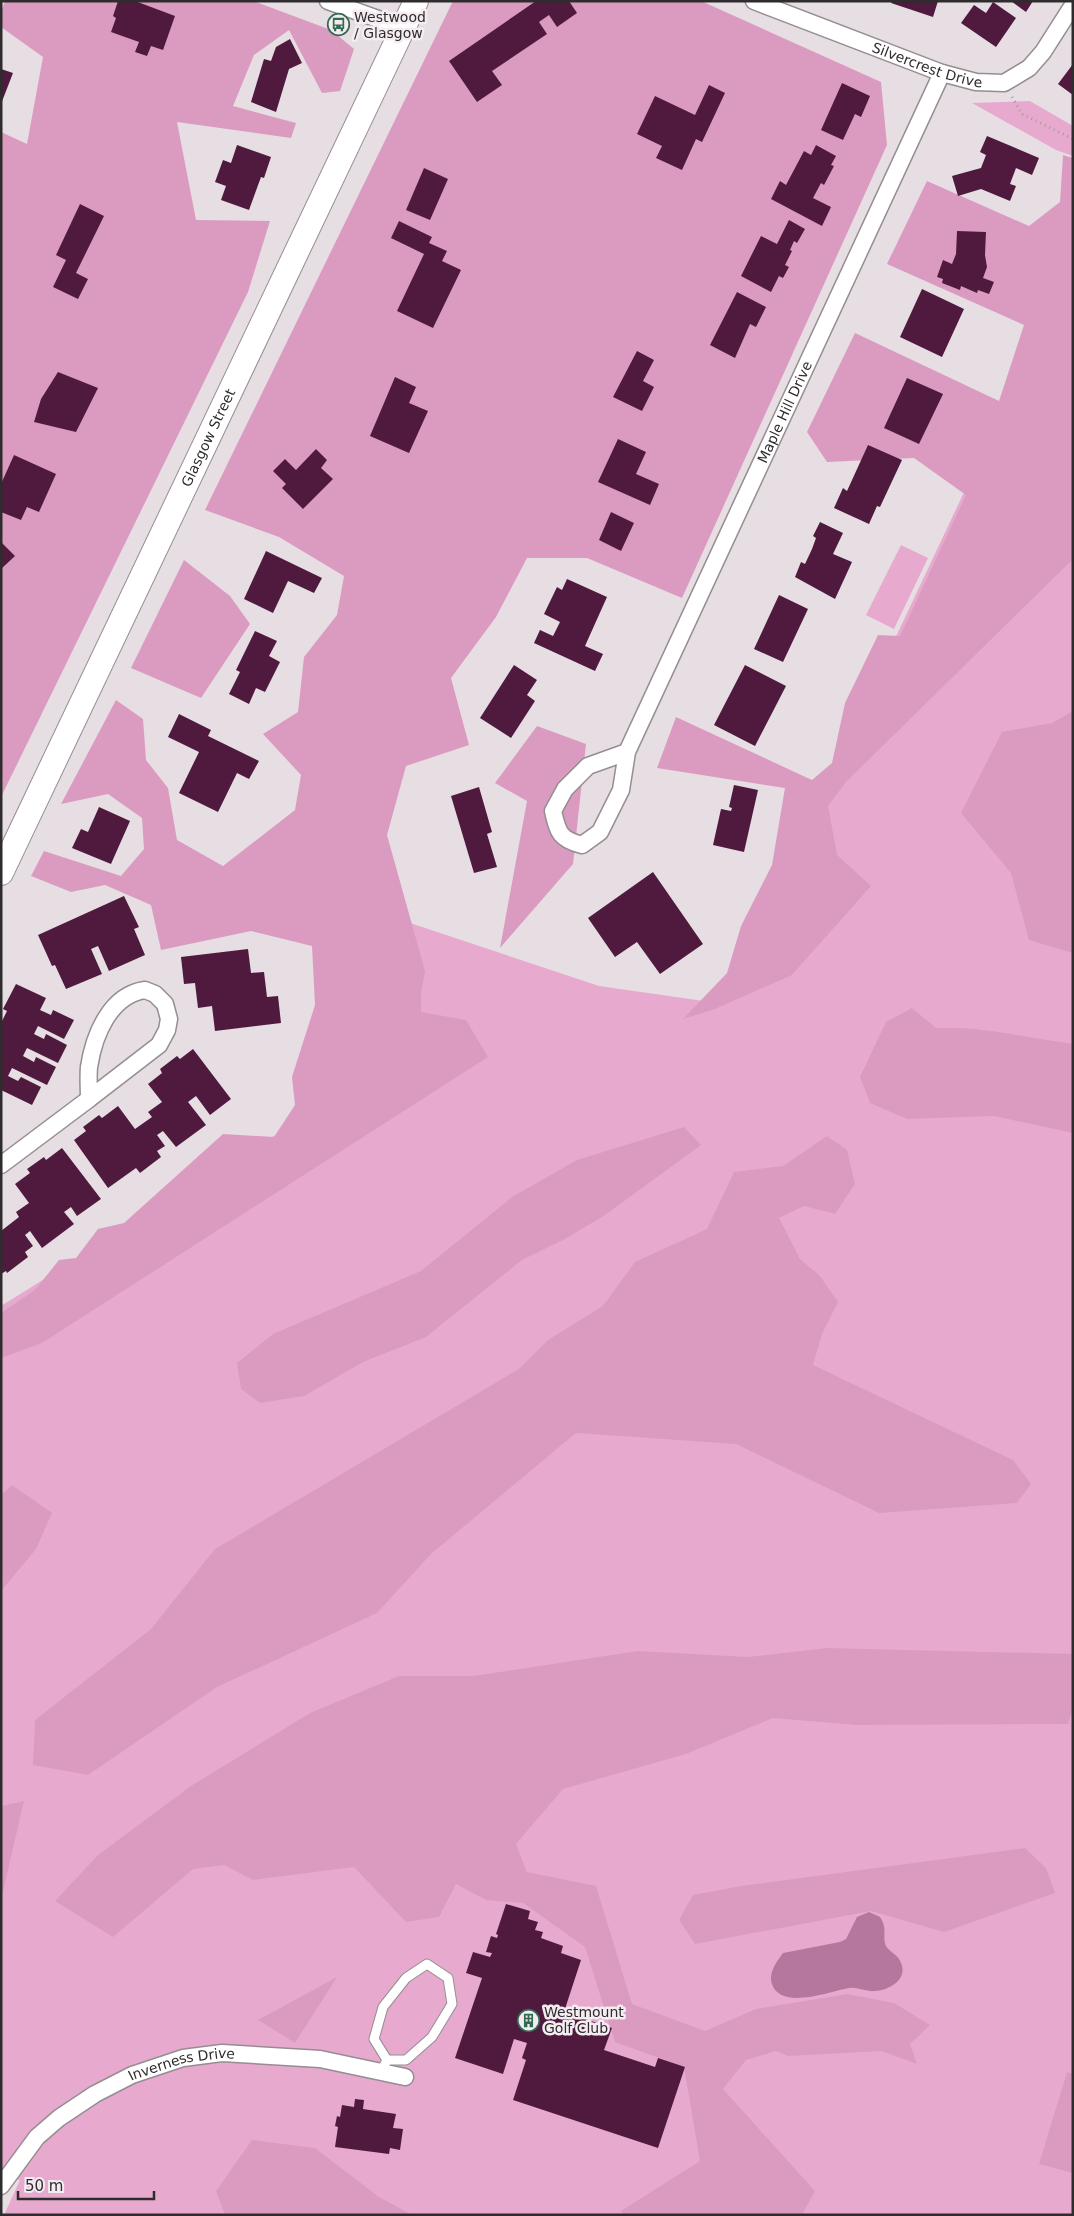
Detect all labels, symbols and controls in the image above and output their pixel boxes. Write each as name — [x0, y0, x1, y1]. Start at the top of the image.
place label: Westwood / Glasgow — [354, 9, 426, 41]
bus stop icon: Westwood / Glasgow — [326, 13, 350, 37]
street label: Silvercrest Drive — [870, 39, 983, 90]
street label: Maple Hill Drive — [754, 359, 815, 466]
street label: Glasgow Street — [178, 386, 238, 489]
place label: Westmount Golf Club — [544, 2004, 624, 2036]
building icon: Westmount Golf Club — [516, 2008, 540, 2032]
street label: Inverness Drive — [125, 2045, 235, 2084]
scale bar — [18, 2168, 154, 2200]
text: 50 m — [25, 2177, 63, 2195]

